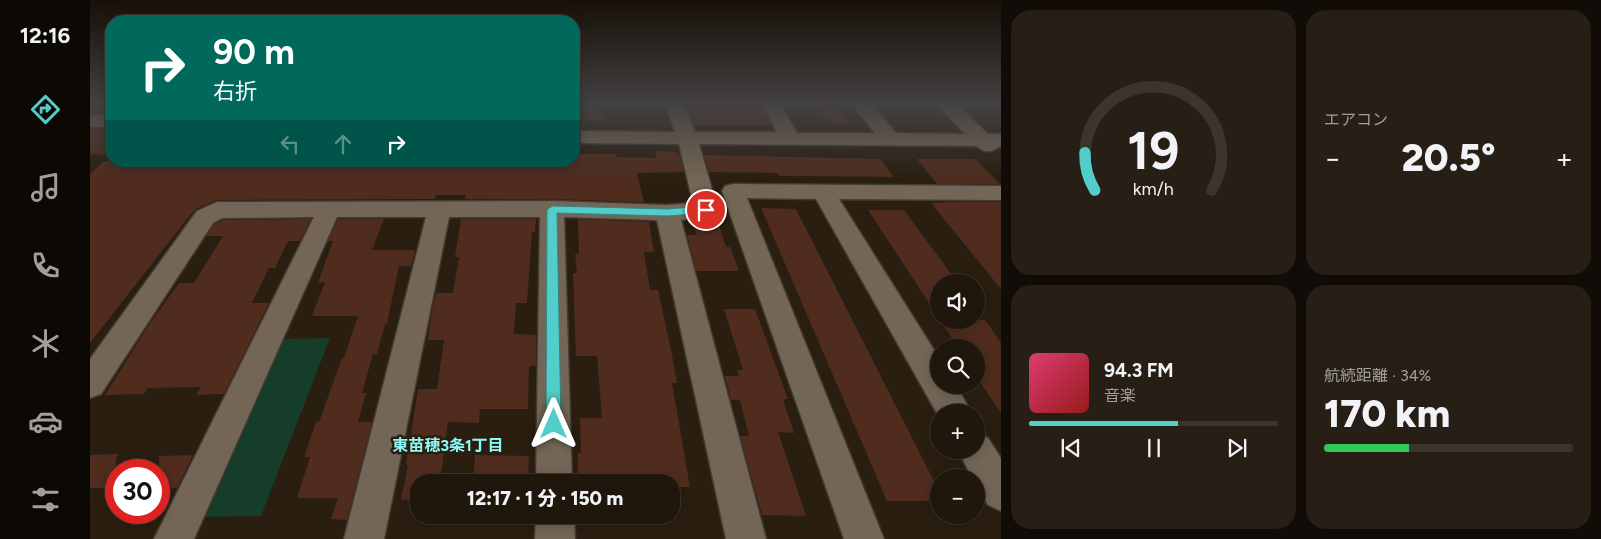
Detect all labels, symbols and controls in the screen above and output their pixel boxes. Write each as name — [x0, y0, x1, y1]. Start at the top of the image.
text: 12:16 — [20, 22, 70, 49]
text: 90 m — [213, 31, 295, 73]
icon: right — [130, 35, 195, 100]
text: 右折 — [213, 78, 257, 105]
icon: directions — [28, 92, 63, 127]
text: エアコン — [1324, 110, 1388, 129]
text: 19 — [1127, 120, 1180, 182]
icon: left — [276, 130, 304, 158]
icon: ahead — [329, 130, 357, 158]
icon: right — [382, 130, 410, 158]
text: 20.5° — [1401, 135, 1496, 181]
text: − — [1324, 141, 1341, 175]
text: + — [1556, 141, 1573, 175]
icon: music — [28, 170, 63, 205]
text: km/h — [1133, 178, 1174, 199]
pin — [685, 189, 727, 231]
icon: arrive — [692, 196, 720, 224]
icon: phone — [28, 248, 63, 283]
map controls — [930, 274, 985, 524]
button: sound — [930, 274, 985, 329]
icon: climate — [28, 326, 63, 361]
button: search — [930, 339, 985, 394]
text: 94.3 FM — [1104, 359, 1174, 382]
text: 航続距離 · 34% — [1324, 366, 1431, 385]
text: 音楽 — [1104, 386, 1136, 405]
text: 170 km — [1324, 391, 1450, 437]
position arrow — [527, 397, 579, 449]
icon: car — [28, 404, 63, 439]
button: + — [930, 404, 985, 459]
icon: previous — [1057, 434, 1085, 462]
icon: pause — [1140, 434, 1168, 462]
icon: next — [1223, 434, 1251, 462]
district label: 東苗穂3条1丁目 — [392, 436, 504, 455]
speed limit sign: 30 — [105, 459, 170, 524]
button: − — [930, 469, 985, 524]
icon: filters — [28, 482, 63, 517]
text: 12:17 · 1 分 · 150 m — [467, 487, 623, 510]

